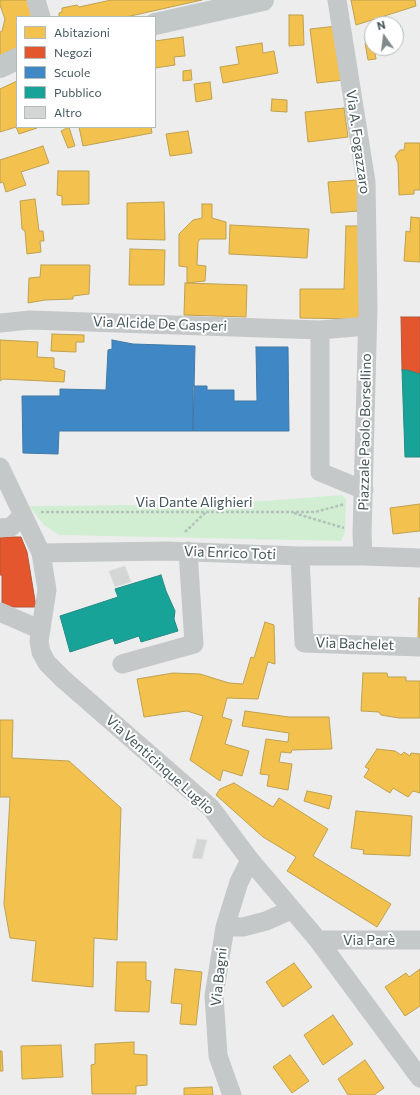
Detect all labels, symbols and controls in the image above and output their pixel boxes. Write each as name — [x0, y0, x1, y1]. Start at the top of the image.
legend — [16, 16, 156, 128]
north arrow — [364, 16, 404, 56]
text: N — [376, 18, 387, 32]
text: Abitazioni — [54, 25, 110, 39]
text: Negozi — [54, 45, 92, 59]
text: Scuole — [54, 65, 90, 79]
text: Pubblico — [54, 85, 102, 99]
street label: Via A. Fogazzaro — [342, 89, 374, 195]
text: Altro — [54, 105, 82, 119]
street label: Via Alcide De Gasperi — [93, 313, 227, 335]
street label: Piazzale Paolo Borsellino — [355, 353, 375, 511]
street label: Via Dante Alighieri — [135, 494, 253, 510]
street label: Via Enrico Toti — [184, 543, 276, 563]
street label: Via Bachelet — [315, 634, 395, 654]
street label: Via Venticinque Luglio — [102, 712, 218, 818]
street label: Via Parè — [343, 932, 395, 948]
street label: Via Bagni — [208, 947, 230, 1007]

